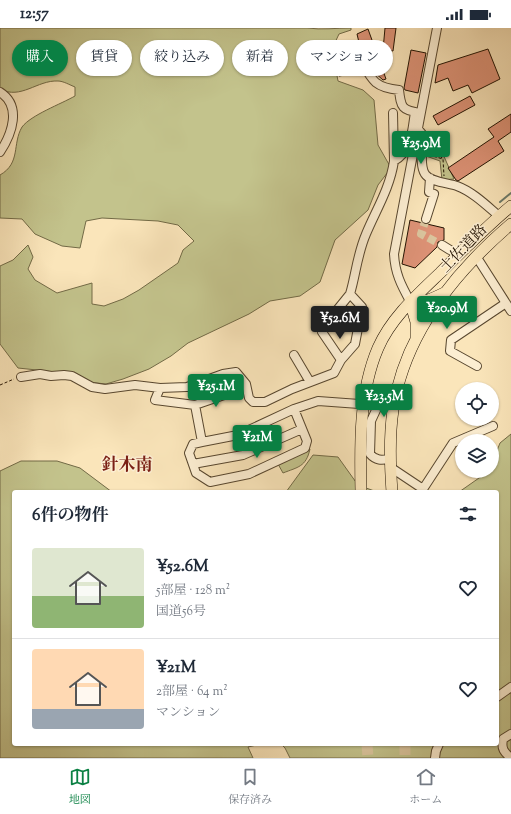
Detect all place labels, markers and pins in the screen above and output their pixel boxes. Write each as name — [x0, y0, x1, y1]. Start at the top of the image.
pin: ¥25.9M — [388, 131, 454, 165]
pin: ¥20.9M — [414, 296, 480, 330]
pin: ¥52.6M — [307, 306, 373, 340]
pin: ¥25.1M — [183, 374, 249, 408]
pin: ¥23.5M — [351, 384, 417, 418]
pin: ¥21M — [233, 425, 281, 459]

